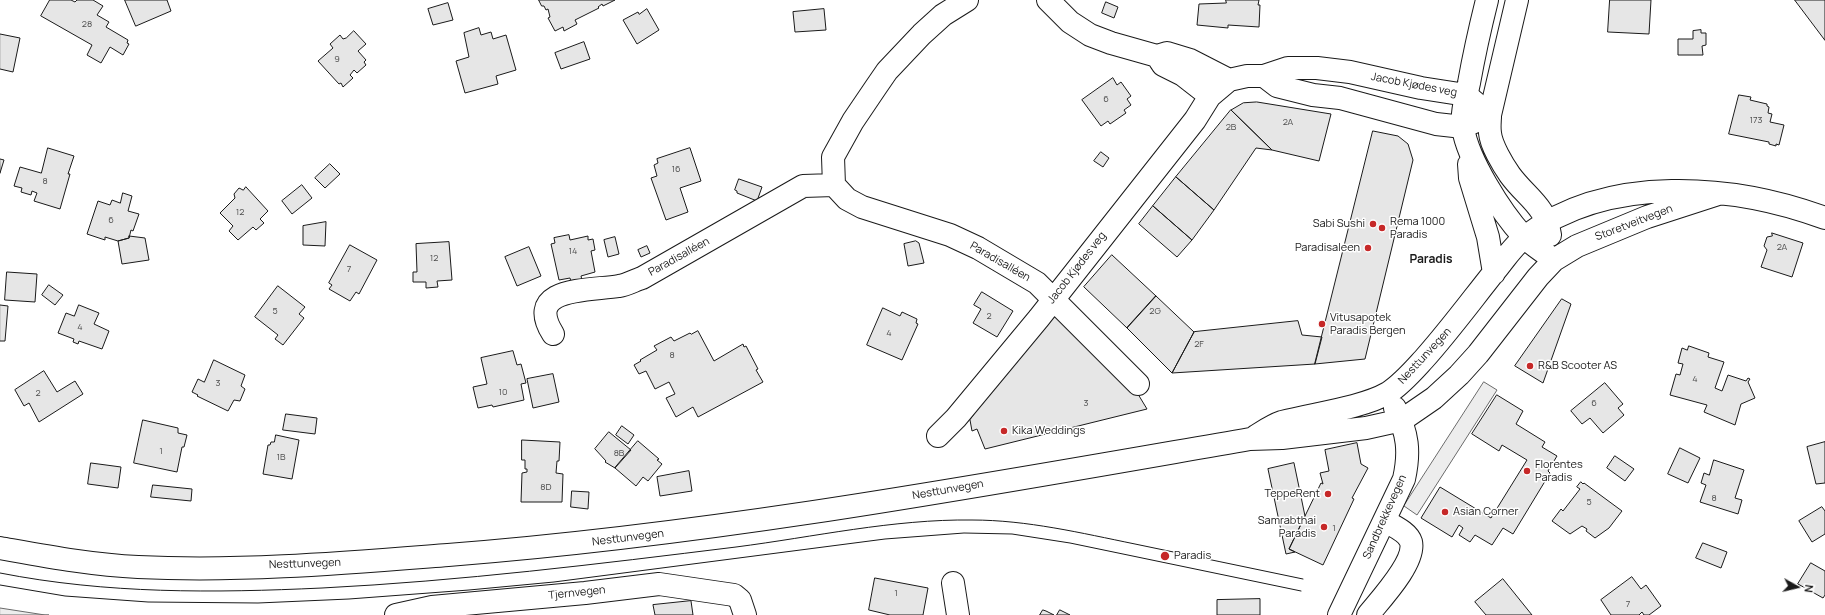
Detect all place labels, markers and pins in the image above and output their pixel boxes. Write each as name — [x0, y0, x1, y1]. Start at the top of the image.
place label: Rema 1000 Paradis — [1390, 215, 1445, 241]
place label: Sabi Sushi — [1313, 217, 1365, 231]
marker: Sabi Sushi — [1368, 219, 1378, 229]
marker: Rema 1000 Paradis — [1377, 223, 1387, 233]
place label: Paradisaleen — [1295, 241, 1360, 255]
marker: Paradisaleen — [1363, 243, 1373, 253]
place label: Vitusapotek Paradis Bergen — [1330, 311, 1406, 337]
marker: Vitusapotek Paradis Bergen — [1317, 319, 1327, 329]
place label: R&B Scooter AS — [1538, 359, 1617, 373]
marker: R&B Scooter AS — [1525, 361, 1535, 371]
place label: Kika Weddings — [1012, 424, 1085, 438]
marker: Kika Weddings — [999, 426, 1009, 436]
place label: Florentes Paradis — [1535, 458, 1583, 484]
marker: Florentes Paradis — [1522, 466, 1532, 476]
place label: TeppeRent — [1264, 487, 1320, 501]
marker: TeppeRent — [1323, 489, 1333, 499]
place label: Asian Corner — [1453, 505, 1518, 519]
marker: Asian Corner — [1440, 507, 1450, 517]
place label: Samrabthai Paradis — [1258, 514, 1316, 540]
marker: Samrabthai Paradis — [1319, 522, 1329, 532]
place label: Paradis — [1174, 549, 1211, 563]
marker: Paradis — [1159, 550, 1171, 562]

